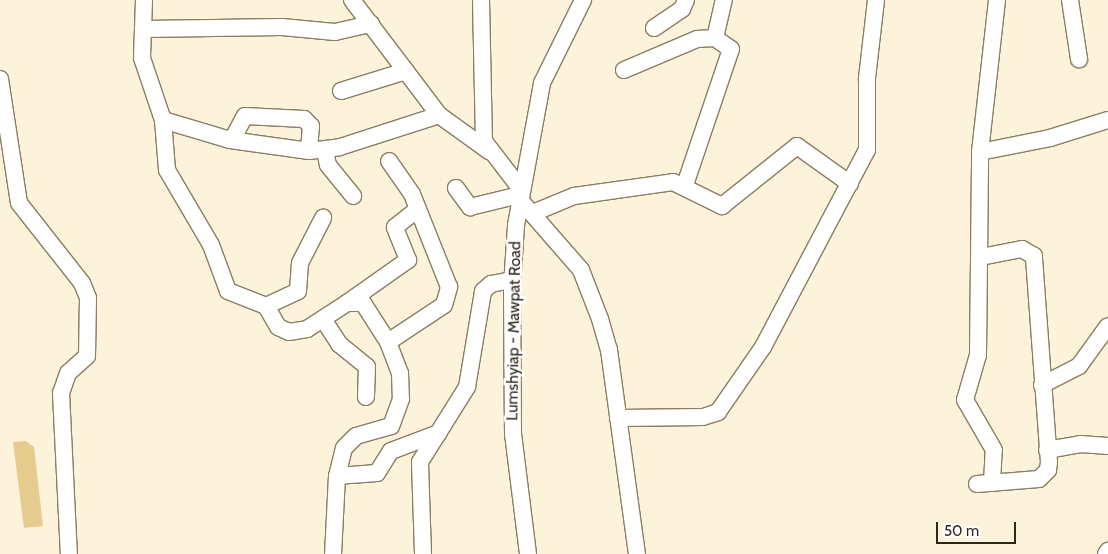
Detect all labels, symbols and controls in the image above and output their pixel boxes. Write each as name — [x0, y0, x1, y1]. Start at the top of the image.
street label: Lumshyiap - Mawpat Road — [503, 241, 525, 421]
scale bar — [938, 512, 1018, 544]
text: 50 m — [944, 522, 979, 540]

